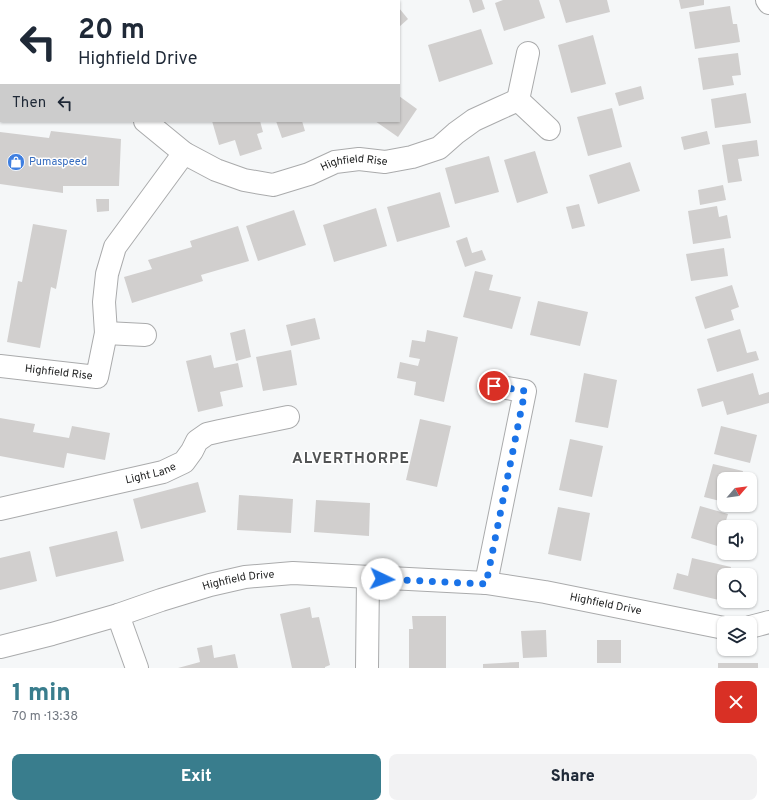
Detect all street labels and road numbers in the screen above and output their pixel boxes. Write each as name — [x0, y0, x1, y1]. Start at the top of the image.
street label: Highfield Rise — [318, 152, 388, 175]
street label: Highfield Rise — [24, 362, 93, 383]
street label: Light Lane — [124, 460, 179, 487]
street label: Highfield Drive — [201, 568, 275, 594]
street label: Highfield Drive — [569, 590, 643, 618]

